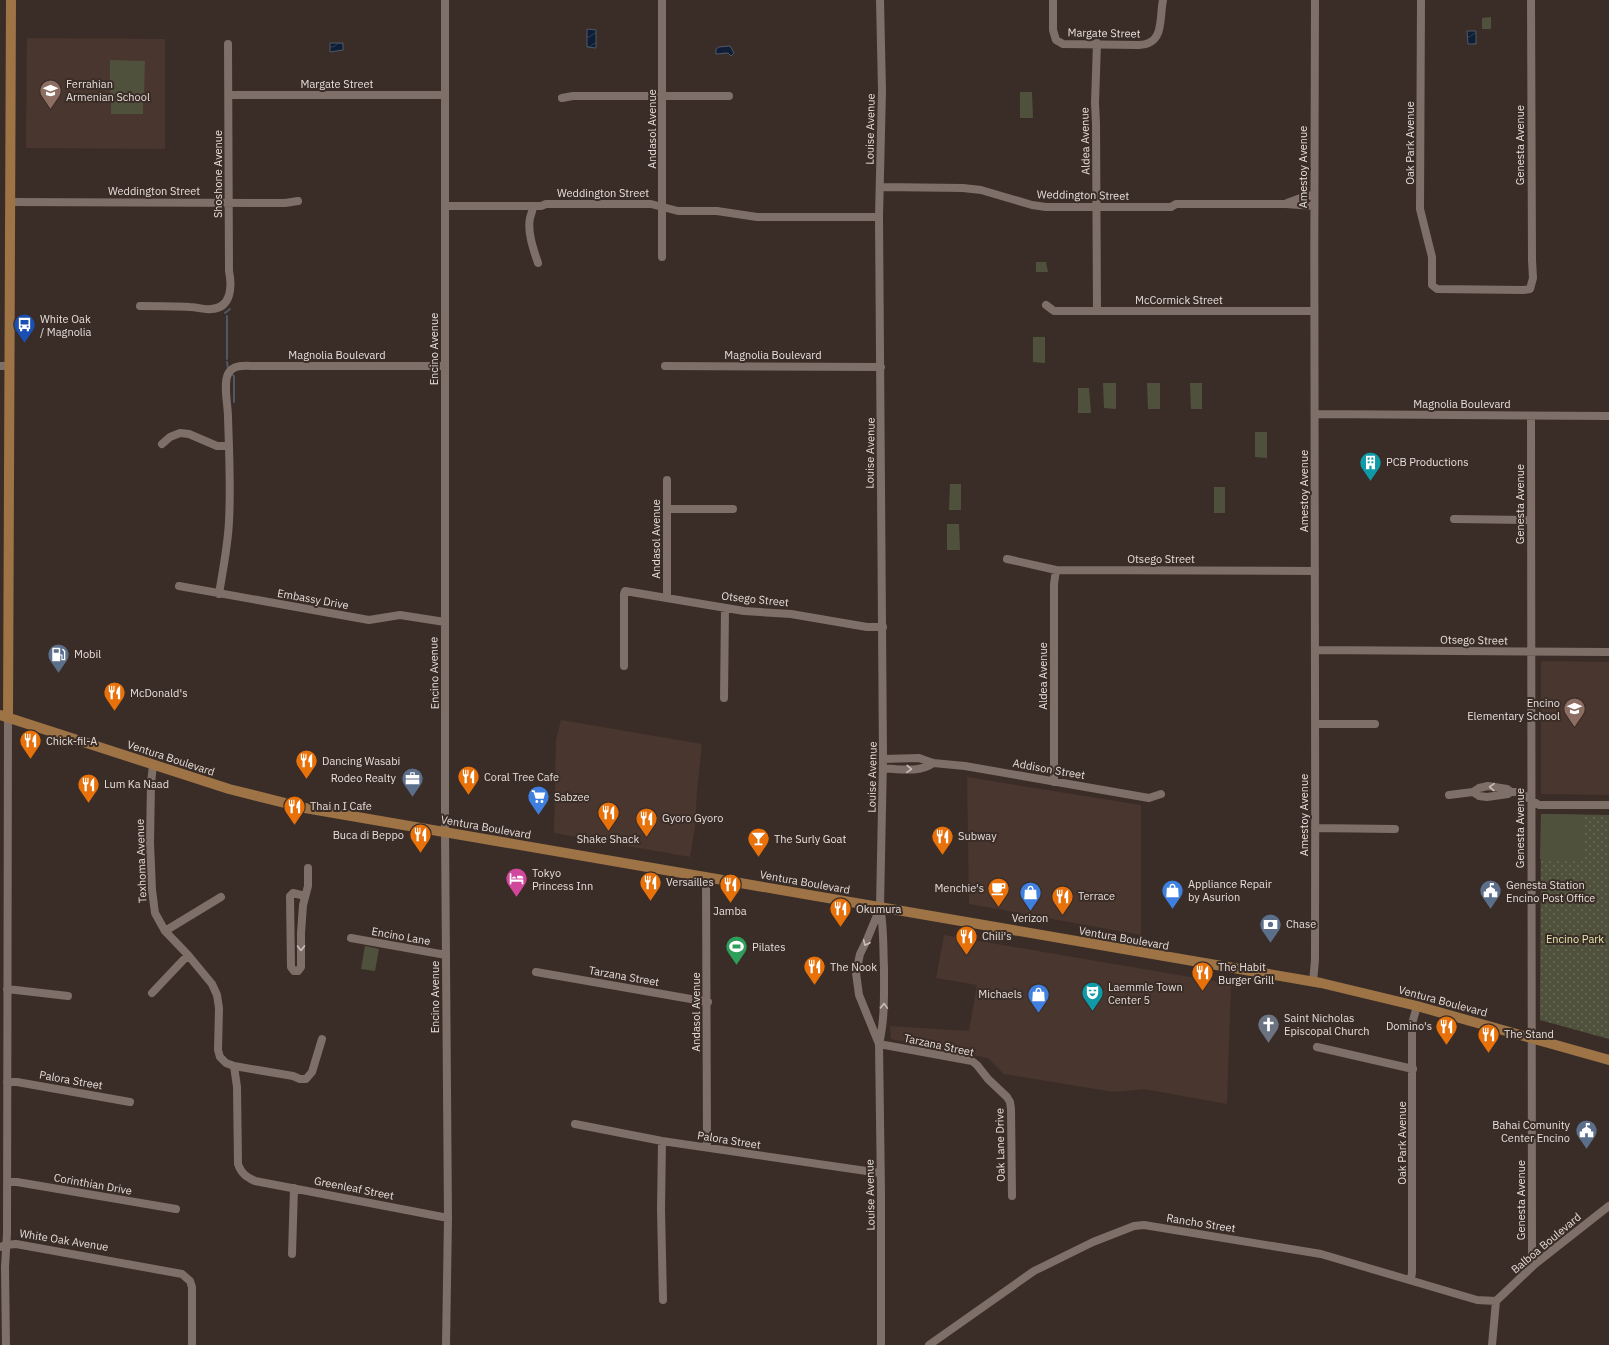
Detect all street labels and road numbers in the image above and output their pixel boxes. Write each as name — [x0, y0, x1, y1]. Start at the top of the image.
street label: Margate Street — [1067, 25, 1141, 41]
street label: Margate Street — [301, 77, 374, 91]
street label: Andasol Avenue — [645, 89, 659, 169]
street label: Louise Avenue — [862, 93, 878, 165]
street label: Oak Park Avenue — [1403, 101, 1417, 185]
street label: Genesta Avenue — [1513, 105, 1527, 185]
street label: Aldea Avenue — [1077, 107, 1093, 175]
street label: Amestoy Avenue — [1296, 126, 1310, 208]
street label: Shoshone Avenue — [211, 130, 225, 218]
street label: Weddington Street — [108, 184, 200, 198]
street label: Weddington Street — [557, 186, 649, 200]
street label: Weddington Street — [1037, 187, 1129, 203]
street label: McCormick Street — [1135, 293, 1223, 307]
street label: Encino Avenue — [427, 313, 441, 385]
street label: Magnolia Boulevard — [288, 348, 386, 362]
street label: Magnolia Boulevard — [724, 348, 822, 362]
street label: Magnolia Boulevard — [1413, 397, 1511, 411]
street label: Louise Avenue — [862, 417, 878, 489]
street label: Amestoy Avenue — [1297, 450, 1311, 532]
street label: Genesta Avenue — [1513, 464, 1527, 544]
street label: Andasol Avenue — [649, 499, 663, 579]
street label: Otsego Street — [1127, 552, 1195, 566]
street label: Embassy Drive — [276, 586, 350, 612]
street label: Otsego Street — [721, 588, 790, 610]
street label: Otsego Street — [1440, 632, 1508, 648]
street label: Encino Avenue — [426, 637, 442, 709]
street label: Aldea Avenue — [1036, 642, 1050, 710]
street label: Ventura Boulevard — [125, 737, 217, 779]
street label: Louise Avenue — [864, 741, 880, 813]
street label: Addison Street — [1012, 756, 1086, 782]
street label: Amestoy Avenue — [1297, 774, 1311, 856]
street label: Genesta Avenue — [1513, 788, 1527, 868]
street label: Ventura Boulevard — [440, 812, 532, 842]
street label: Texhoma Avenue — [133, 819, 149, 903]
street label: Ventura Boulevard — [759, 867, 851, 897]
street label: Ventura Boulevard — [1078, 923, 1170, 953]
street label: Encino Lane — [370, 924, 432, 948]
street label: Encino Avenue — [428, 961, 442, 1033]
street label: Tarzana Street — [588, 963, 660, 989]
street label: Andasol Avenue — [689, 972, 703, 1052]
street label: Ventura Boulevard — [1397, 982, 1489, 1020]
street label: Tarzana Street — [903, 1031, 975, 1059]
street label: Palora Street — [38, 1068, 104, 1092]
street label: Oak Park Avenue — [1395, 1101, 1409, 1185]
street label: Oak Lane Drive — [992, 1108, 1008, 1182]
street label: Palora Street — [696, 1128, 762, 1152]
street label: Louise Avenue — [862, 1159, 878, 1231]
street label: Genesta Avenue — [1514, 1160, 1528, 1240]
street label: Corinthian Drive — [53, 1170, 133, 1198]
street label: Greenleaf Street — [313, 1173, 395, 1203]
street label: Balboa Boulevard — [1508, 1210, 1584, 1276]
street label: Rancho Street — [1165, 1211, 1237, 1235]
street label: White Oak Avenue — [18, 1226, 110, 1254]

